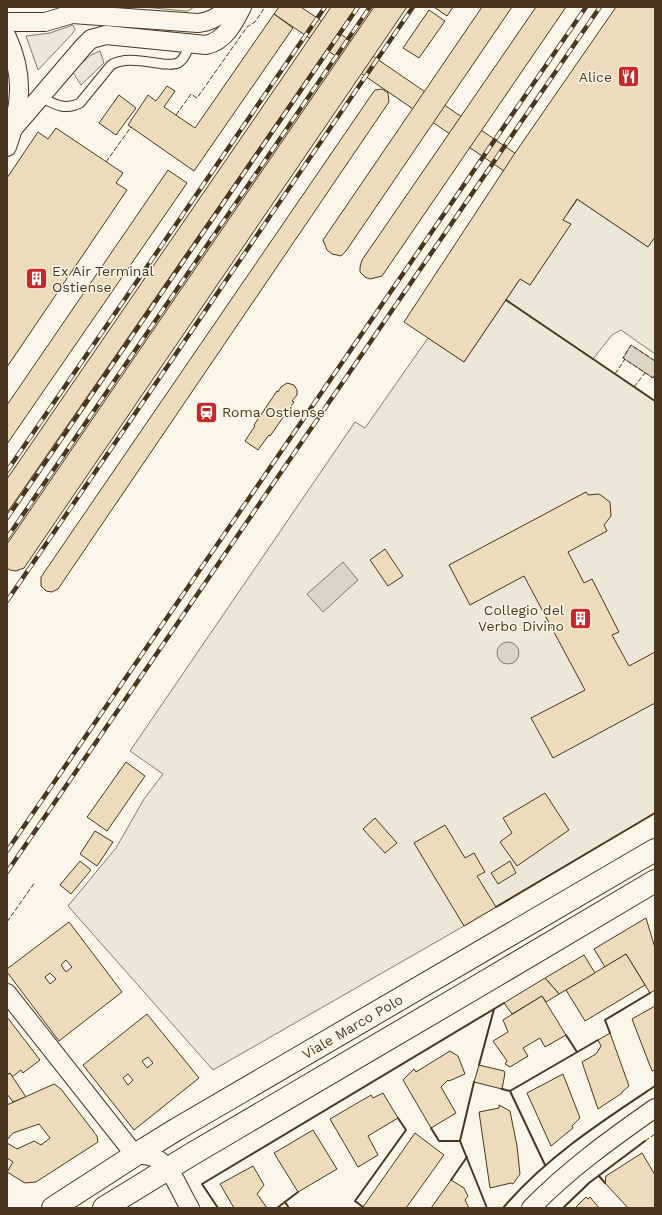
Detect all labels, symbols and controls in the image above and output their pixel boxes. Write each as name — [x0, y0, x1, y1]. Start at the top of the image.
restaurant icon: Alice — [615, 64, 641, 90]
place label: Alice — [579, 69, 612, 85]
place label: Ex Air Terminal Ostiense — [52, 263, 154, 295]
building icon: Ex Air Terminal Ostiense — [24, 266, 50, 292]
station icon: Roma Ostiense — [193, 399, 219, 425]
place label: Roma Ostiense — [222, 404, 325, 420]
place label: Collegio del Verbo Divino — [478, 602, 565, 634]
building icon: Collegio del Verbo Divino — [567, 605, 593, 631]
street label: Viale Marco Polo — [299, 991, 405, 1062]

